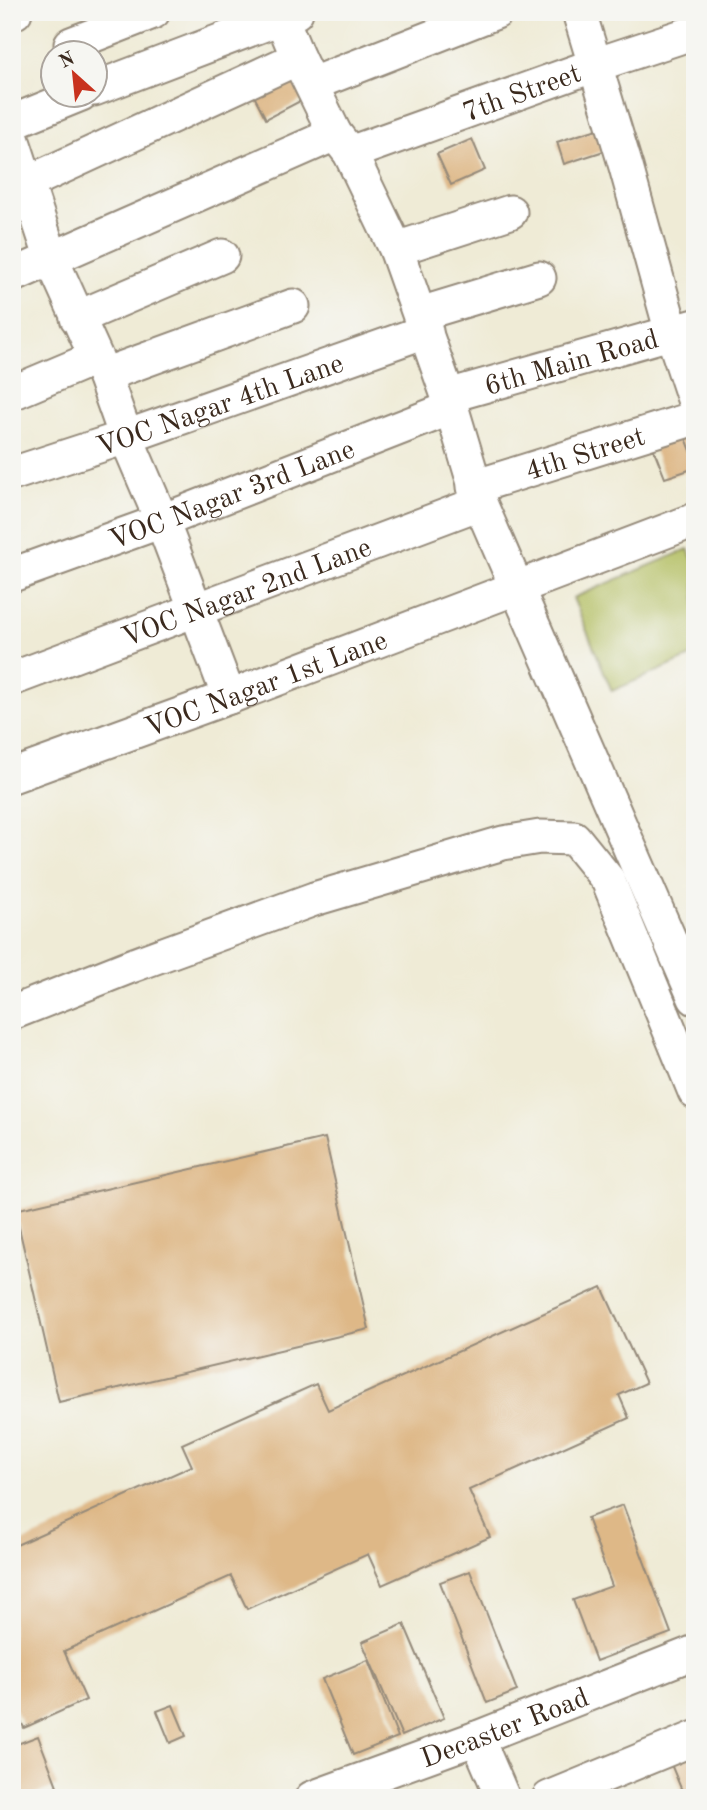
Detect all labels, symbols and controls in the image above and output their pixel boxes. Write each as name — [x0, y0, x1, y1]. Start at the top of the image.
north arrow — [38, 38, 108, 108]
text: N — [57, 49, 79, 73]
street label: 7th Street — [459, 60, 585, 128]
street label: 6th Main Road — [482, 326, 662, 402]
street label: VOC Nagar 4th Lane — [93, 350, 347, 463]
street label: 4th Street — [523, 424, 649, 487]
street label: VOC Nagar 3rd Lane — [106, 436, 359, 556]
street label: VOC Nagar 2nd Lane — [118, 534, 376, 653]
street label: VOC Nagar 1st Lane — [141, 627, 391, 743]
street label: Decaster Road — [418, 1684, 593, 1774]

